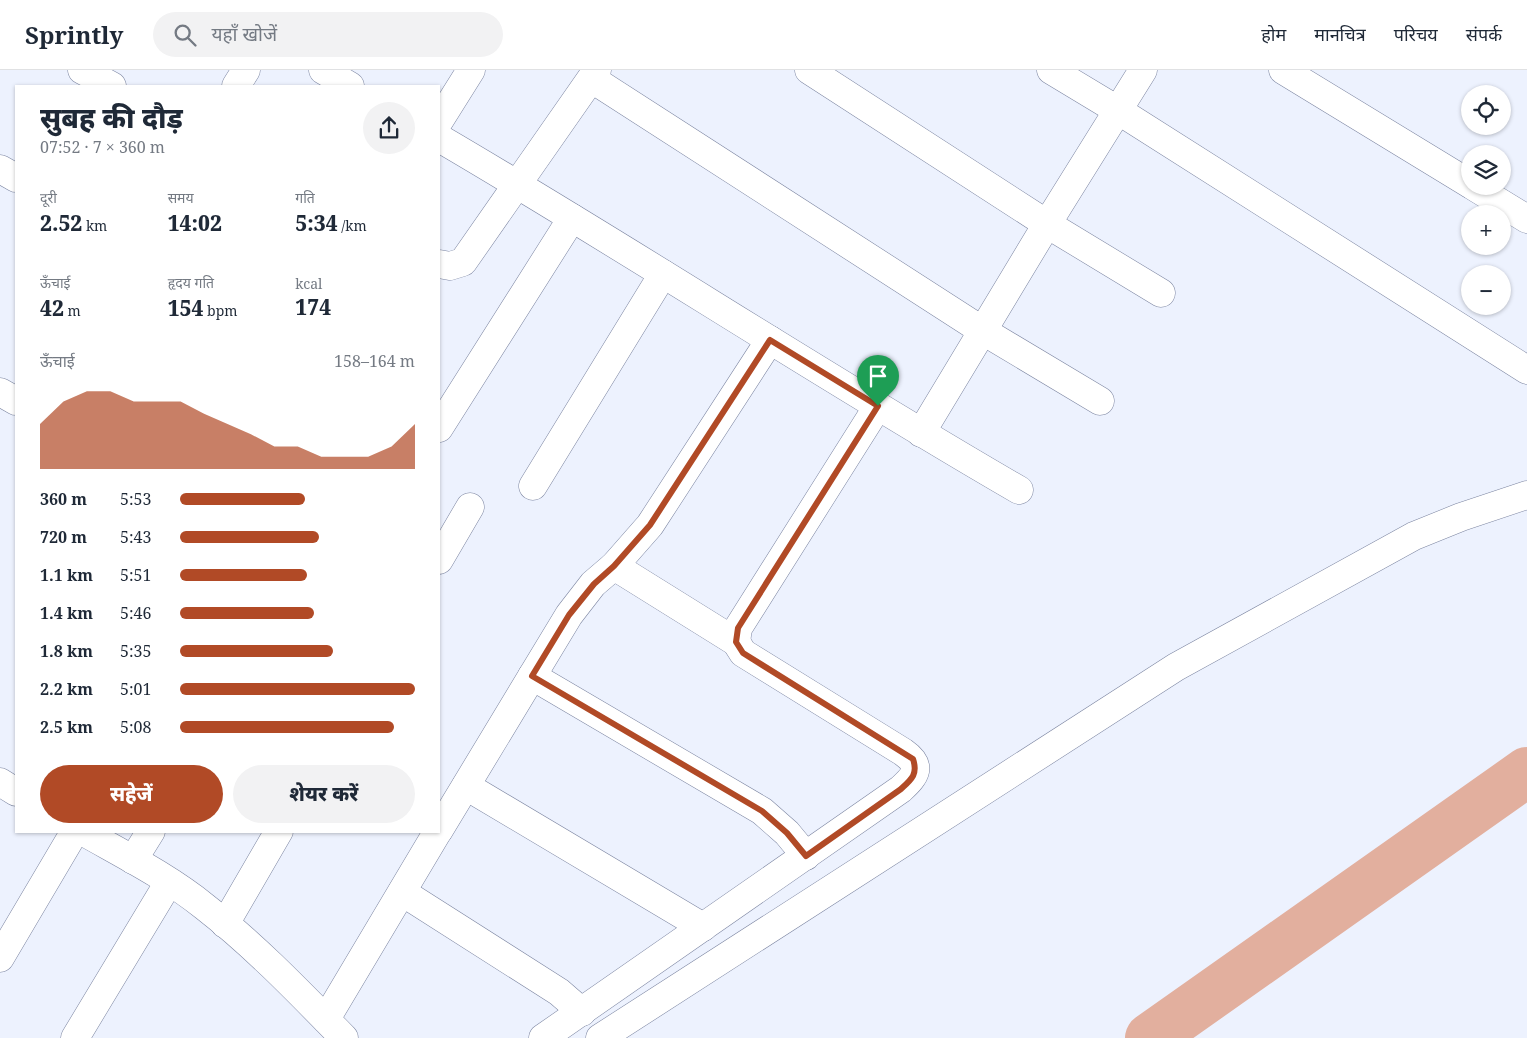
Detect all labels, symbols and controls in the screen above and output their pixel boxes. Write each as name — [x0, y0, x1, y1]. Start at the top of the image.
search box — [153, 12, 503, 57]
text: Sprintly — [25, 18, 123, 51]
icon: search — [171, 21, 199, 49]
text: यहाँ खोजें — [211, 21, 277, 47]
text: होम — [1261, 22, 1286, 46]
text: मानचित्र — [1314, 22, 1366, 46]
text: परिचय — [1394, 22, 1438, 46]
text: संपर्क — [1466, 22, 1502, 46]
map controls — [1461, 85, 1511, 315]
button: locate — [1461, 85, 1511, 135]
text: सुबह की दौड़ — [40, 98, 183, 136]
button: share — [363, 102, 415, 154]
text: 07:52 · 7 × 360 m — [40, 136, 165, 158]
button: layers — [1461, 145, 1511, 195]
text: दूरी — [40, 188, 57, 207]
text: समय — [168, 188, 194, 207]
text: गति — [295, 188, 315, 207]
button: + — [1461, 205, 1511, 255]
text: 2.52 — [40, 209, 82, 237]
text: 14:02 — [168, 209, 222, 237]
text: 5:34 — [295, 209, 338, 237]
text: km — [82, 216, 107, 235]
text: /km — [338, 216, 367, 235]
button: − — [1461, 265, 1511, 315]
text: ऊँचाई — [40, 273, 70, 292]
text: हृदय गति — [168, 273, 214, 292]
text: kcal — [295, 274, 322, 293]
text: 174 — [295, 293, 331, 321]
text: 42 — [40, 294, 64, 322]
text: 154 — [168, 294, 203, 322]
text: m — [64, 301, 81, 320]
text: bpm — [203, 301, 237, 320]
text: ऊँचाई — [40, 350, 75, 372]
text: 158–164 m — [334, 350, 415, 372]
pin — [857, 355, 899, 406]
icon: arrive — [864, 362, 892, 390]
text: 360 m — [40, 488, 87, 510]
text: 5:53 — [120, 488, 151, 510]
text: 720 m — [40, 526, 87, 548]
text: 5:43 — [120, 526, 151, 548]
text: 1.1 km — [40, 564, 93, 586]
text: 5:51 — [120, 564, 151, 586]
text: 1.4 km — [40, 602, 93, 624]
text: 5:46 — [120, 602, 151, 624]
text: 1.8 km — [40, 640, 93, 662]
text: 5:35 — [120, 640, 151, 662]
text: 2.2 km — [40, 678, 93, 700]
text: 5:01 — [120, 678, 151, 700]
text: 2.5 km — [40, 716, 93, 738]
text: 5:08 — [120, 716, 151, 738]
button: सहेजें — [40, 765, 223, 823]
button: शेयर करें — [233, 765, 415, 823]

